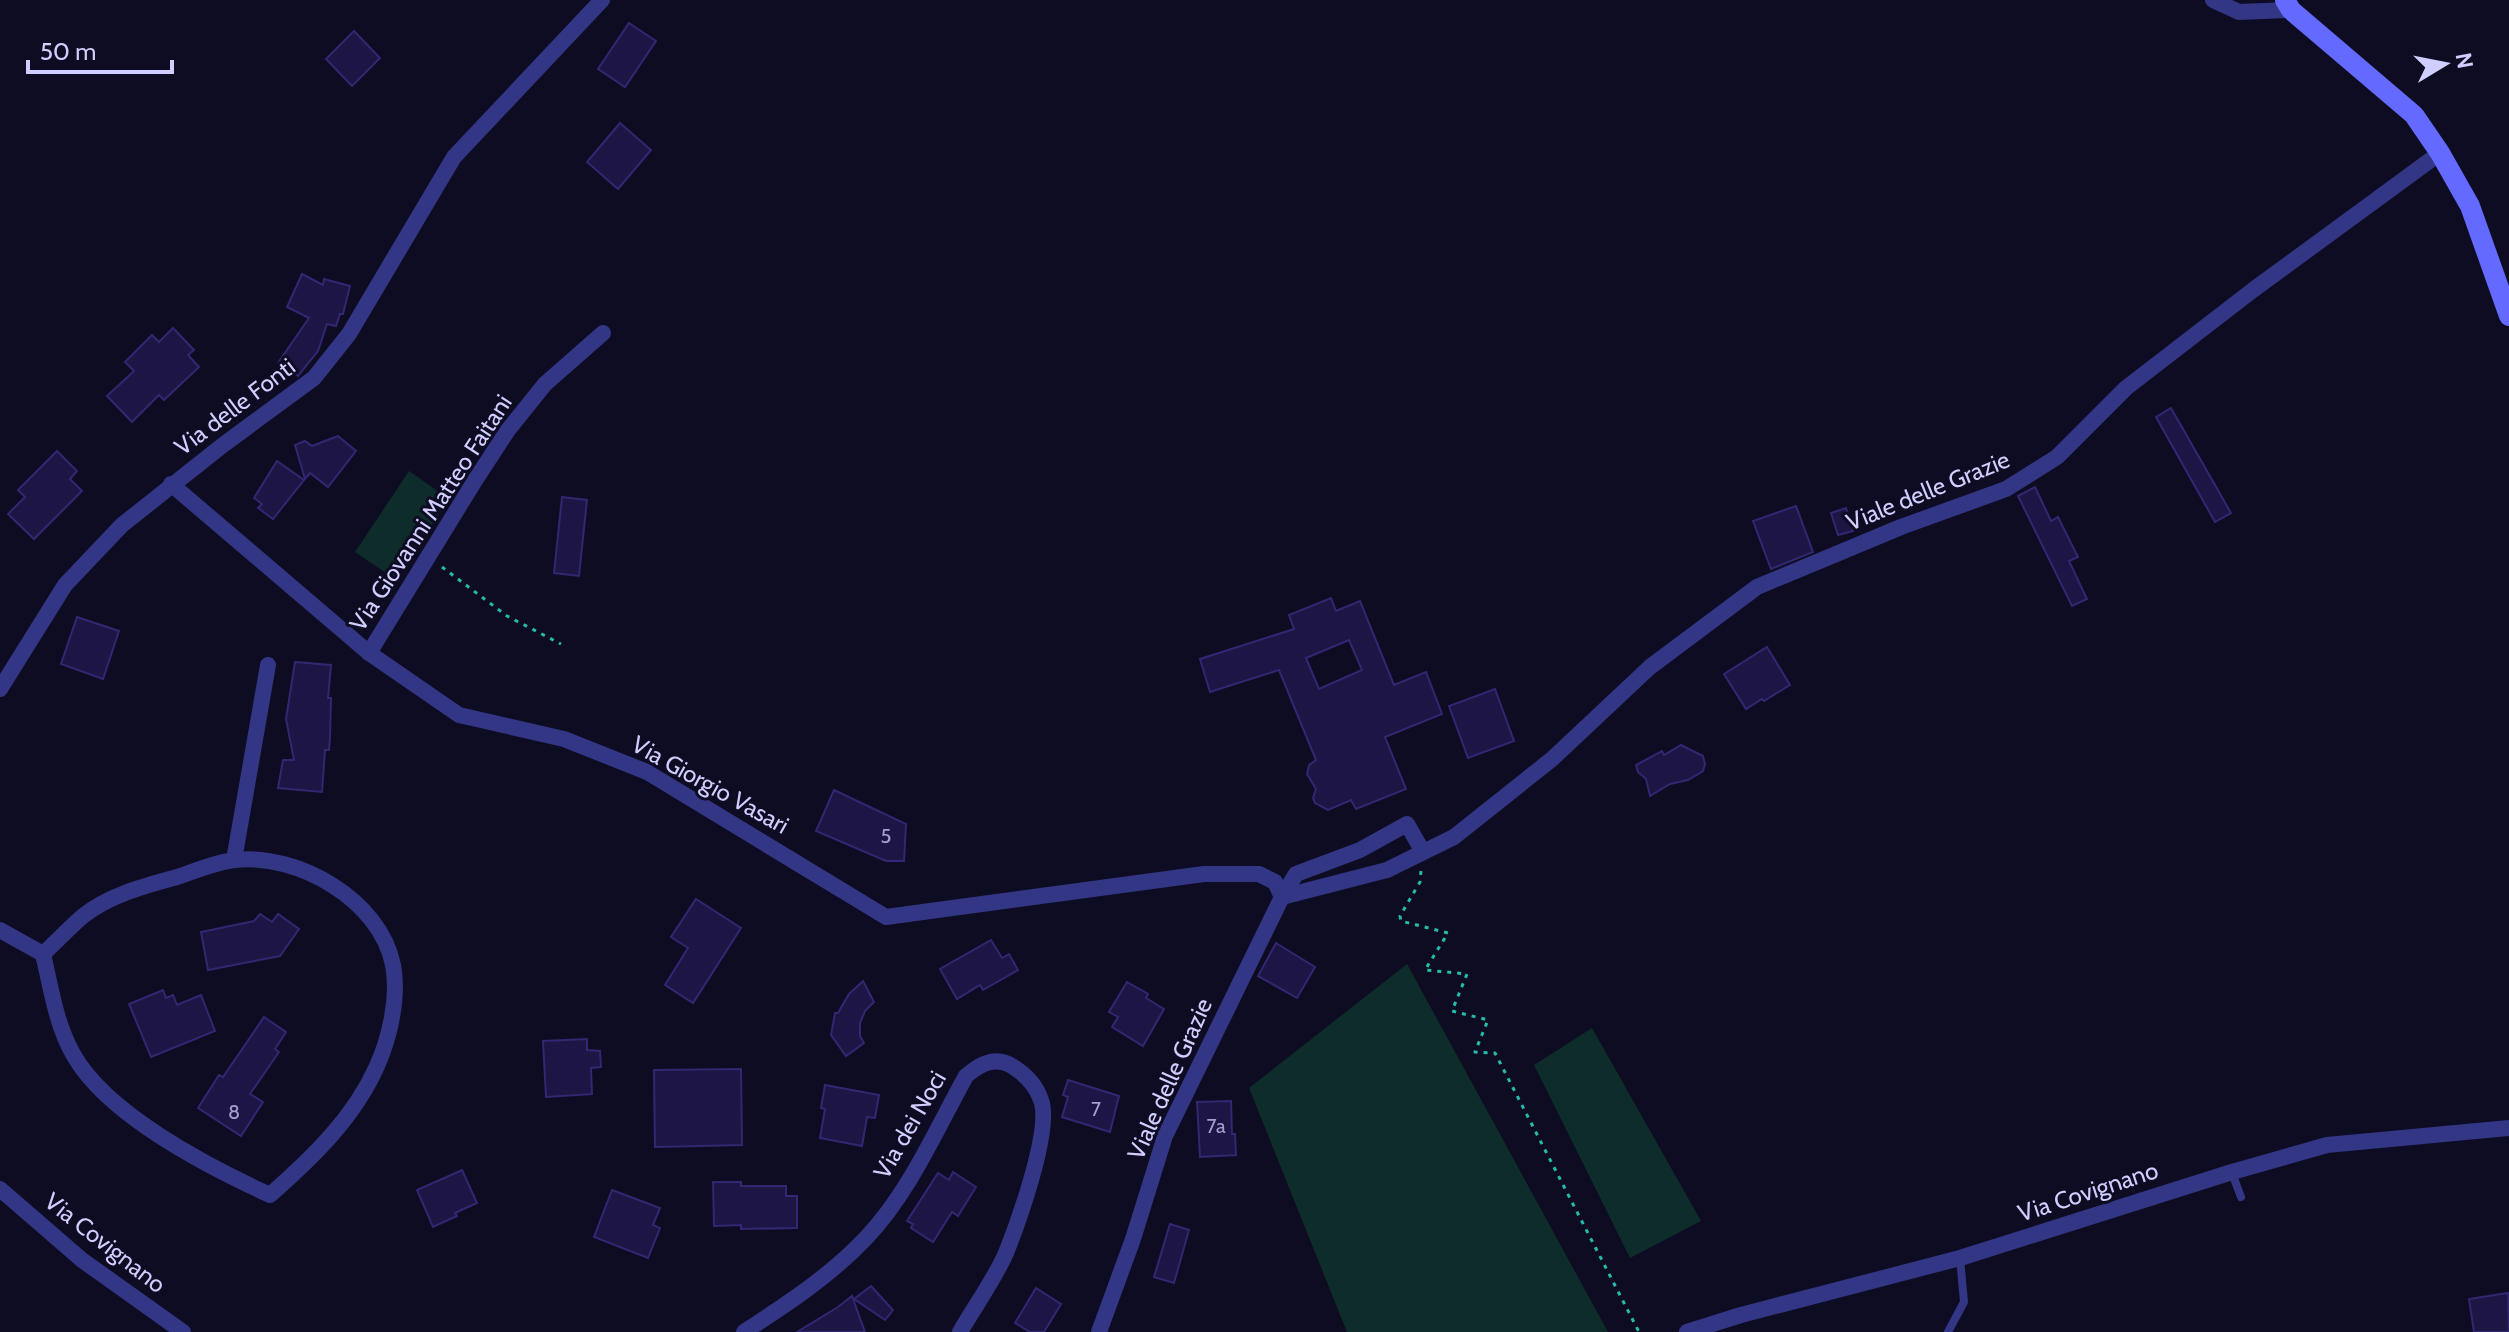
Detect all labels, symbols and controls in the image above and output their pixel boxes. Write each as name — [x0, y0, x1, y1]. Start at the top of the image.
scale bar — [28, 24, 172, 74]
north arrow — [2405, 24, 2485, 104]
text: 50 m — [40, 37, 96, 66]
text: N — [2450, 51, 2479, 71]
street label: Via delle Fonti — [169, 352, 301, 461]
street label: Via Giovanni Matteo Faitani — [343, 389, 518, 636]
street label: Viale delle Grazie — [1842, 445, 2014, 537]
street label: Via Giorgio Vasari — [627, 729, 794, 840]
house number: 5 — [881, 824, 891, 848]
street label: Viale delle Grazie — [1121, 994, 1218, 1164]
street label: Via dei Noci — [867, 1066, 952, 1184]
house number: 7 — [1091, 1097, 1101, 1121]
house number: 8 — [228, 1100, 240, 1124]
house number: 7a — [1207, 1114, 1226, 1138]
street label: Via Covignano — [2014, 1155, 2162, 1228]
street label: Via Covignano — [39, 1186, 172, 1299]

